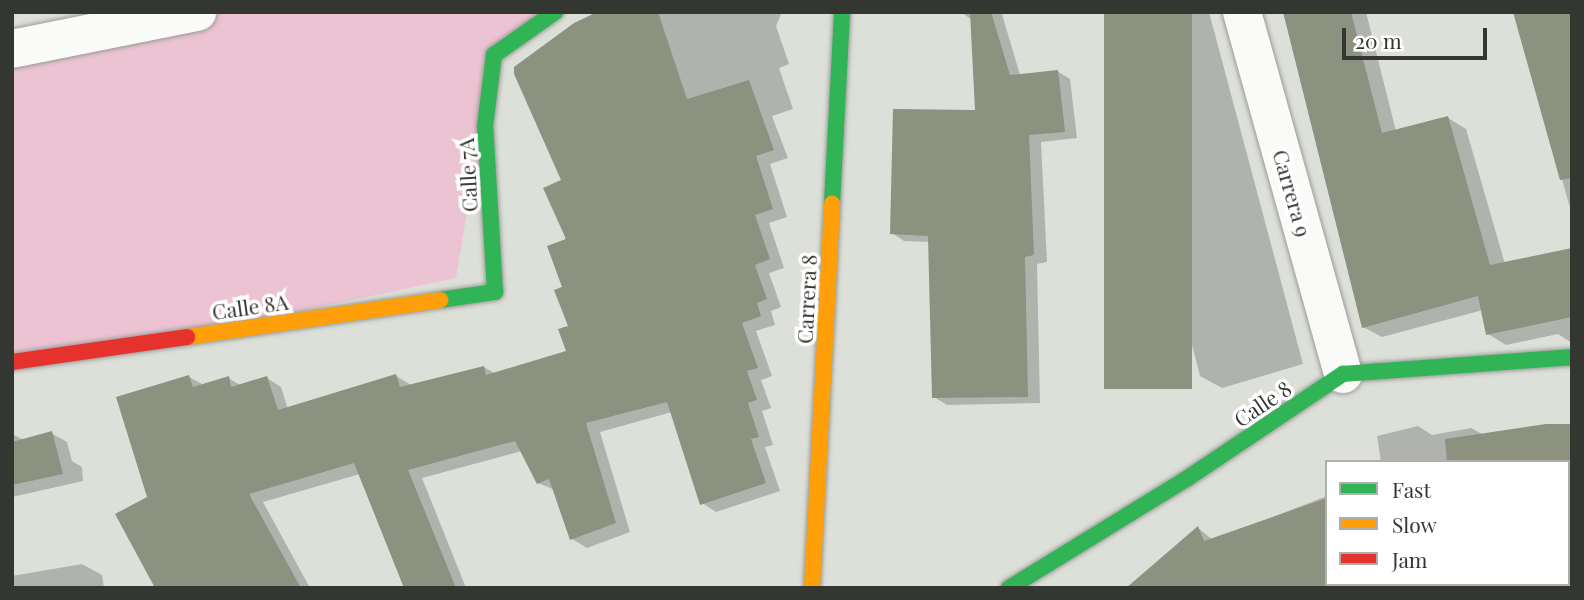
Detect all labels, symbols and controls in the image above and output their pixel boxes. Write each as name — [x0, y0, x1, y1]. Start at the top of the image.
scale bar — [1346, 14, 1491, 58]
text: 20 m — [1355, 26, 1402, 54]
street label: Calle 7A — [452, 137, 482, 213]
street label: Carrera 9 — [1269, 146, 1317, 240]
street label: Carrera 8 — [791, 254, 821, 344]
street label: Calle 8A — [210, 288, 290, 324]
street label: Calle 8 — [1229, 375, 1295, 431]
legend — [1325, 460, 1570, 586]
text: Fast — [1392, 475, 1431, 503]
text: Slow — [1392, 510, 1437, 538]
text: Jam — [1392, 545, 1428, 573]

